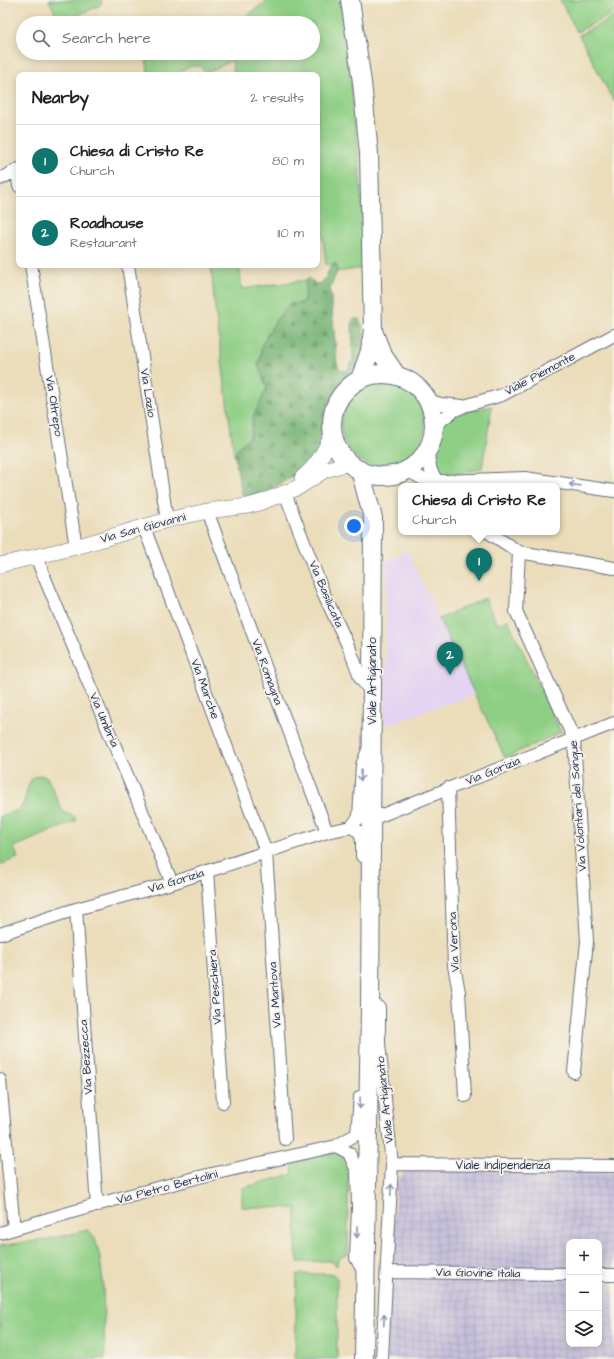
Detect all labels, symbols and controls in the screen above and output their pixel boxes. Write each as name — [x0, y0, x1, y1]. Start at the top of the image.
search box — [16, 16, 320, 60]
icon: search — [30, 27, 52, 49]
text: Search here — [62, 28, 151, 49]
text: Nearby — [32, 86, 89, 110]
text: 2 results — [250, 89, 304, 107]
text: Chiesa di Cristo Re — [70, 141, 204, 162]
text: 1 — [44, 152, 46, 170]
text: 80 m — [272, 152, 304, 170]
text: Church — [70, 162, 114, 180]
text: Roadhouse — [70, 213, 144, 234]
text: 2 — [41, 224, 49, 242]
text: 110 m — [277, 224, 304, 242]
text: Restaurant — [70, 234, 137, 252]
street label: Viale Piemonte — [502, 348, 579, 400]
street label: Via Lazio — [136, 367, 160, 419]
street label: Via Oltrepo — [41, 374, 67, 438]
one-way arrow — [569, 481, 582, 489]
popup — [398, 483, 560, 535]
text: Chiesa di Cristo Re — [412, 490, 546, 511]
street label: Via San Giovanni — [98, 508, 188, 548]
text: Church — [412, 511, 456, 529]
your location — [344, 516, 364, 536]
pin: 1 — [466, 548, 492, 581]
street label: Via Basilicata — [304, 558, 348, 630]
street label: Via Romagna — [246, 637, 287, 708]
street label: Viale Artigianato — [364, 637, 382, 725]
pin: 2 — [437, 642, 463, 675]
street label: Via Marche — [186, 657, 224, 722]
street label: Via Umbria — [85, 690, 123, 750]
street label: Via Volontari del Sangue — [565, 739, 592, 872]
street label: Via Gorizia — [463, 752, 523, 790]
one-way arrow — [358, 768, 365, 781]
street label: Via Gorizia — [146, 864, 206, 898]
street label: Via Verona — [444, 912, 464, 972]
street label: Via Peschiera — [204, 949, 226, 1025]
street label: Via Mantova — [264, 961, 286, 1029]
street label: Via Bezzecca — [75, 1019, 97, 1095]
street label: Viale Artigianato — [372, 1055, 399, 1144]
one-way arrow — [356, 1096, 363, 1109]
street label: Viale Indipendenza — [456, 1157, 550, 1174]
street label: Via Pietro Bertolini — [115, 1165, 220, 1209]
one-way arrow — [387, 1184, 395, 1197]
one-way arrow — [353, 1225, 361, 1238]
map controls — [566, 1239, 602, 1347]
button: + — [566, 1239, 602, 1275]
street label: Via Giovine Italia — [435, 1264, 521, 1282]
button: − — [566, 1275, 602, 1311]
button: layers — [566, 1311, 602, 1347]
one-way arrow — [381, 1314, 388, 1327]

